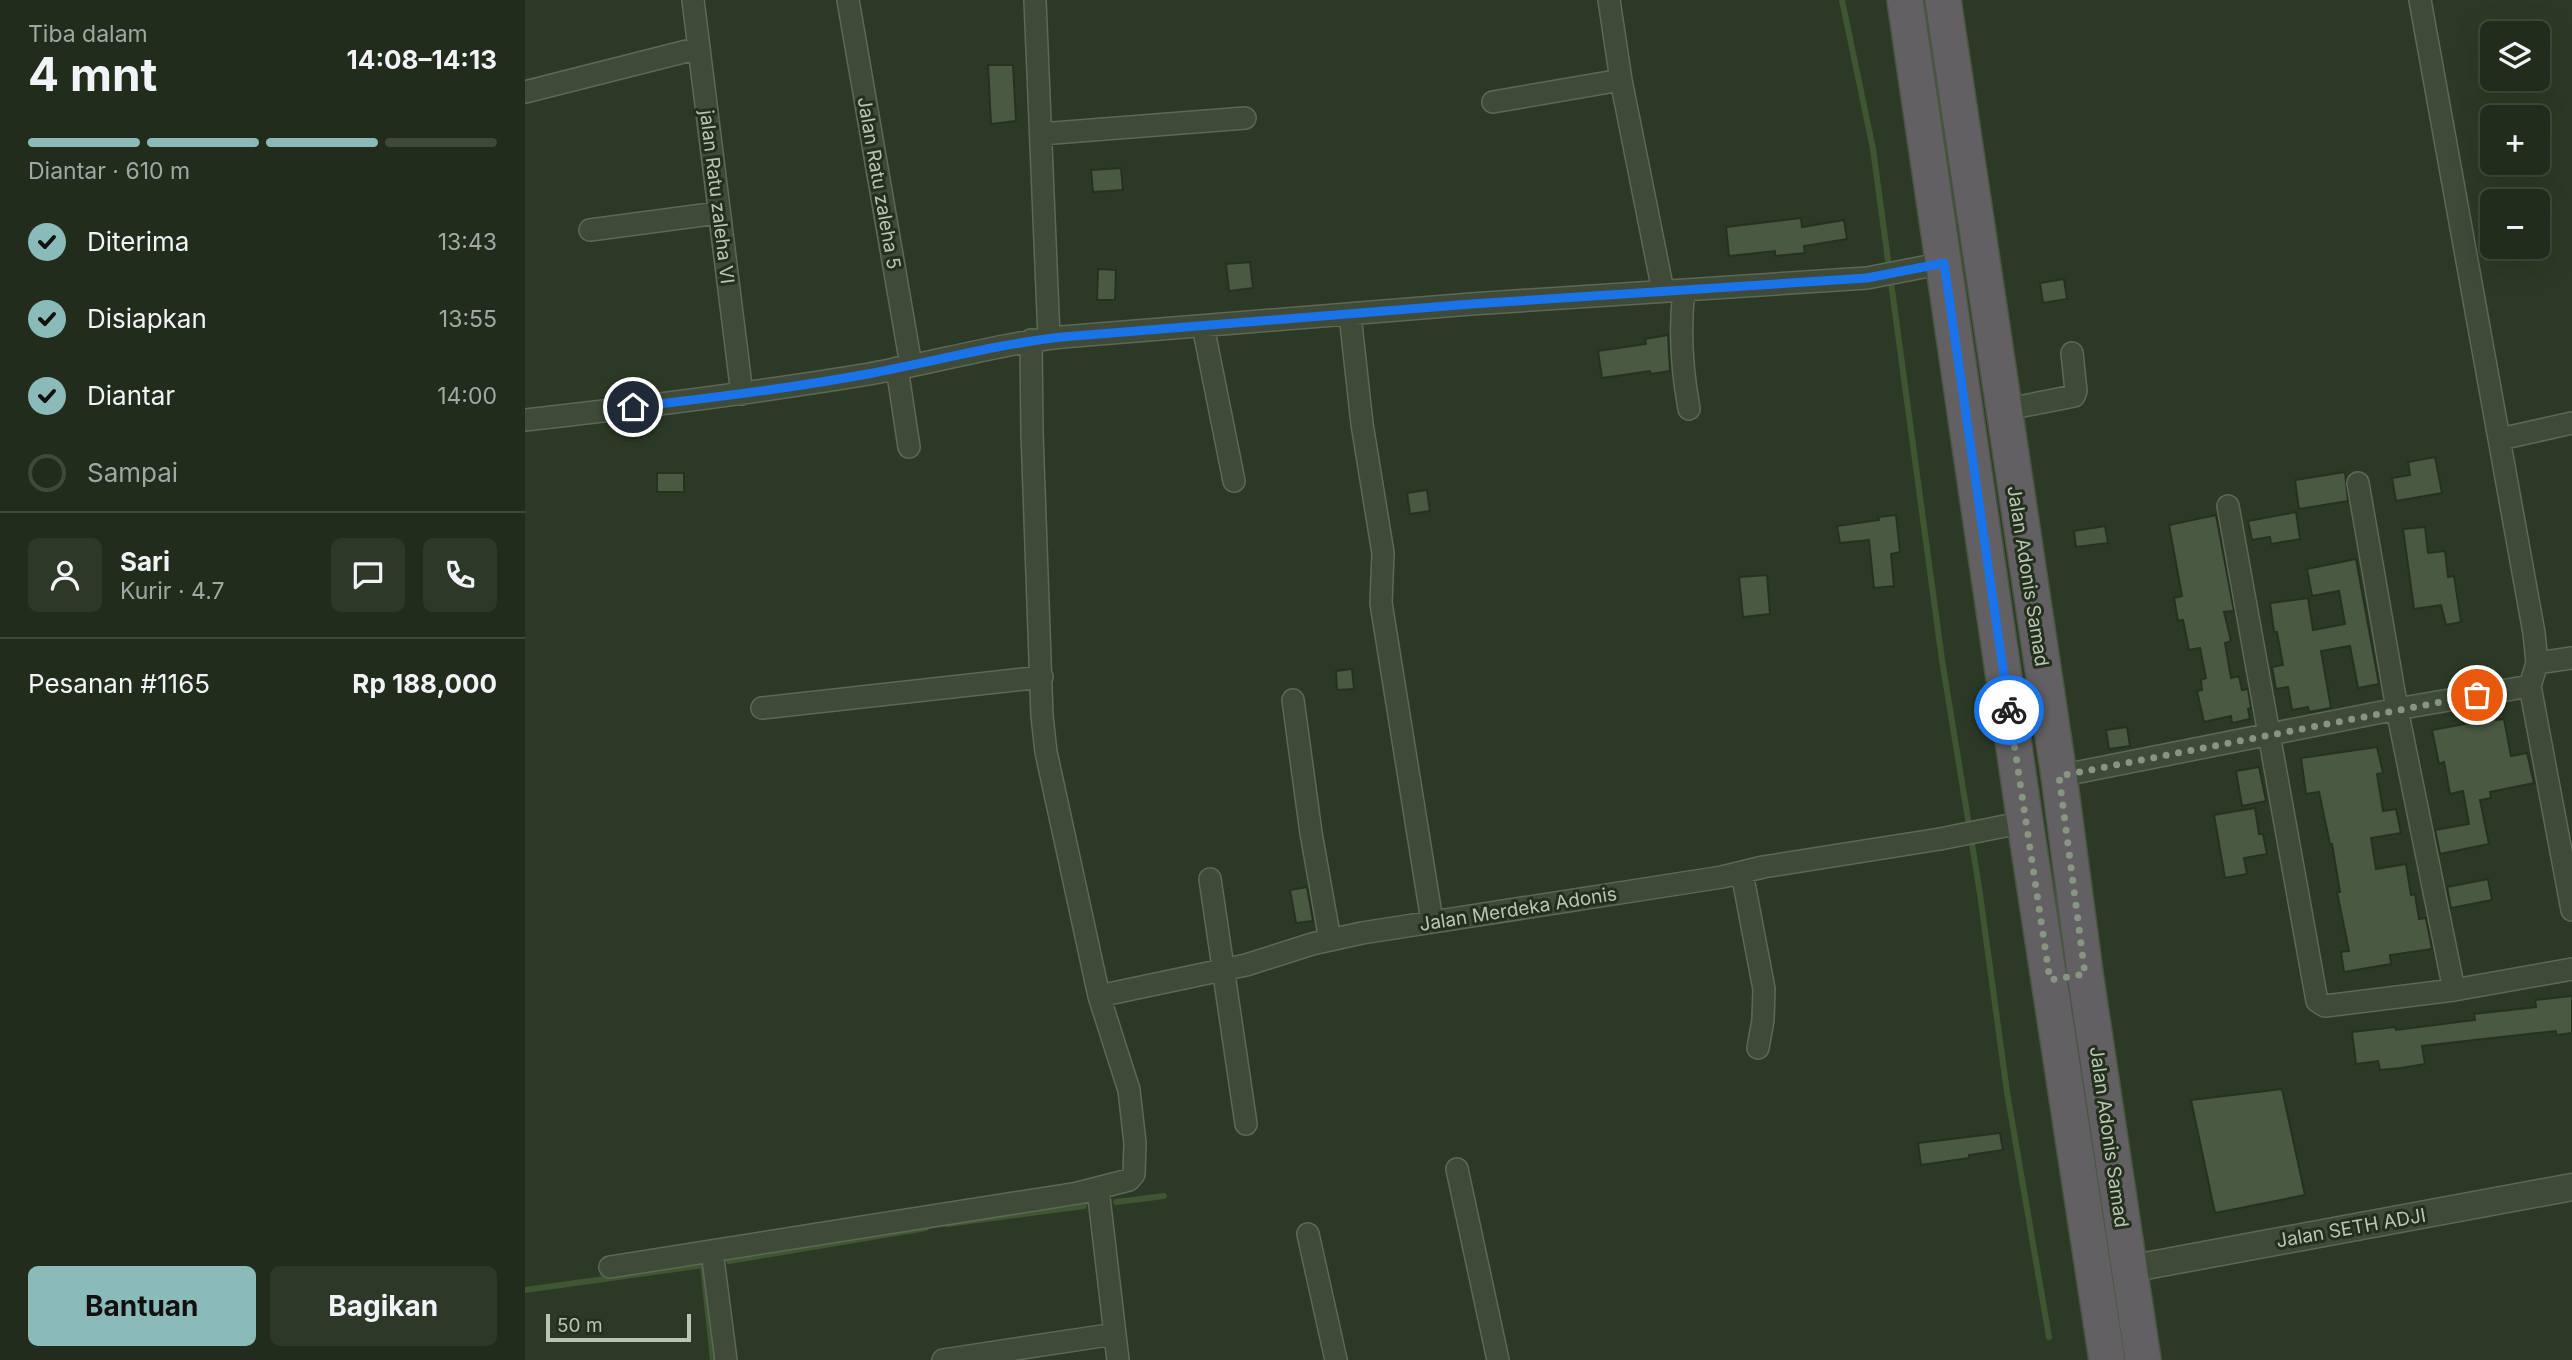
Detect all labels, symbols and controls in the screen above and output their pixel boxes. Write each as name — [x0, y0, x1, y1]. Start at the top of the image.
text: Tiba dalam — [28, 20, 148, 48]
map controls — [2480, 21, 2550, 259]
button: layers — [2480, 21, 2550, 91]
text: 14:08–14:13 — [347, 44, 497, 75]
text: 4 mnt — [28, 46, 157, 102]
street label: Jalan Ratu zaleha 5 — [853, 95, 905, 271]
button: + — [2480, 105, 2550, 175]
street label: jalan Ratu zaleha VI — [695, 108, 739, 285]
text: Diantar · 610 m — [28, 157, 190, 185]
button: − — [2480, 189, 2550, 259]
icon: check — [28, 223, 66, 261]
text: Diterima — [87, 226, 189, 257]
text: 13:43 — [438, 228, 497, 256]
icon: check — [28, 300, 66, 338]
text: Disiapkan — [87, 303, 207, 334]
text: 13:55 — [439, 305, 497, 333]
icon: check — [28, 377, 66, 415]
pin — [603, 377, 663, 437]
text: Diantar — [87, 380, 175, 411]
text: 14:00 — [437, 382, 497, 410]
icon: home — [614, 388, 652, 426]
text: Sampai — [87, 457, 178, 488]
street label: Jalan Adonis Samad — [2002, 484, 2054, 668]
button: person — [28, 538, 102, 612]
button: chat — [331, 538, 405, 612]
button: phone — [423, 538, 497, 612]
text: Sari — [120, 546, 170, 577]
text: Kurir · 4.7 — [120, 577, 225, 605]
pin — [2447, 665, 2507, 725]
text: Pesanan #1165 — [28, 668, 210, 699]
text: Rp 188,000 — [352, 668, 497, 699]
courier — [1974, 675, 2044, 745]
icon: bag — [2458, 676, 2496, 714]
icon: bike — [1990, 691, 2028, 729]
street label: Jalan Merdeka Adonis — [1418, 882, 1618, 936]
street label: Jalan Adonis Samad — [2085, 1045, 2133, 1229]
street label: Jalan SETH ADJI — [2274, 1204, 2428, 1252]
button: Bantuan — [28, 1266, 256, 1346]
button: Bagikan — [270, 1266, 497, 1346]
scale bar — [546, 1311, 691, 1343]
text: 50 m — [557, 1314, 603, 1337]

